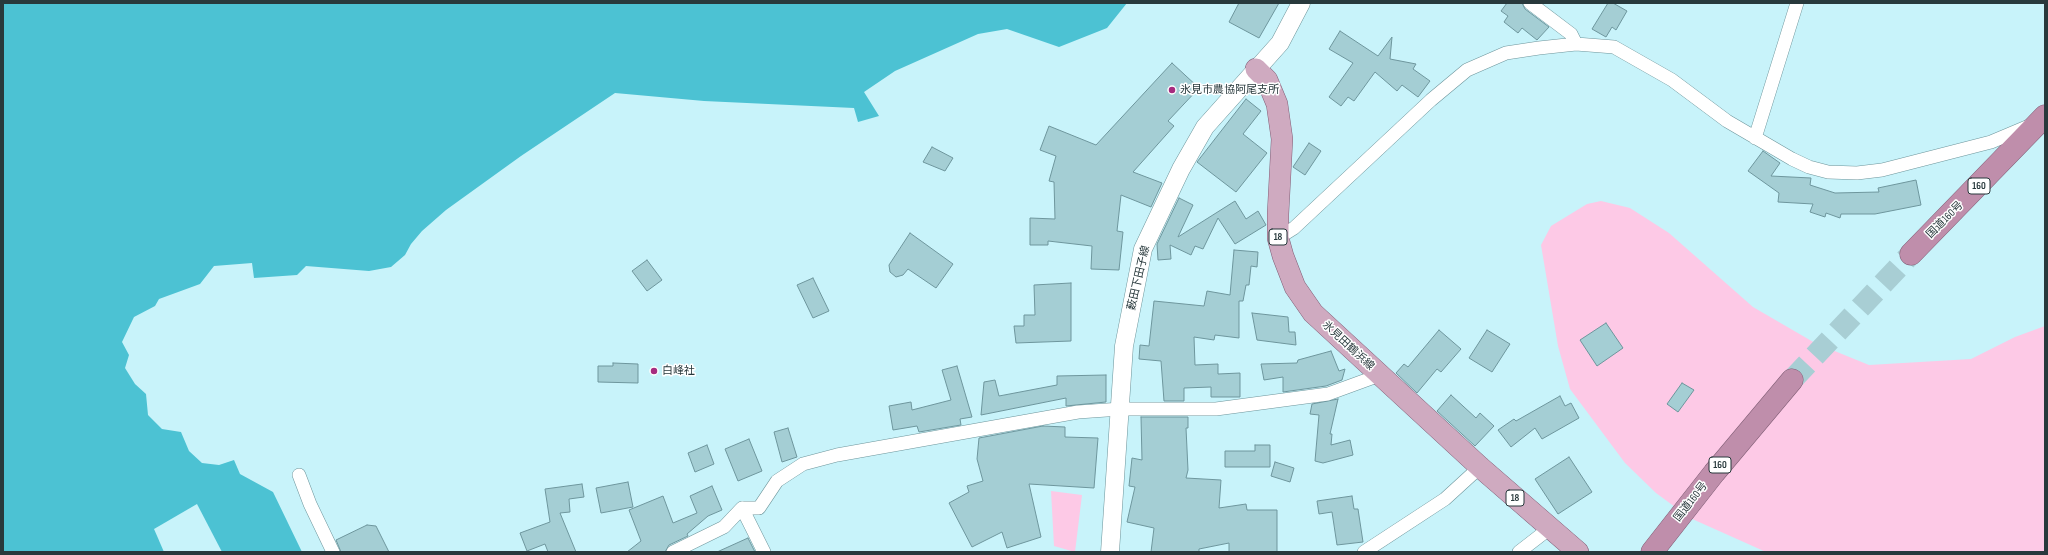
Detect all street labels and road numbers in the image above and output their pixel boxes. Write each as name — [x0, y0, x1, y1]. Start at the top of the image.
road number: 160 — [1968, 178, 1990, 194]
street label: 国道160号 — [1924, 199, 1966, 241]
road number: 18 — [1269, 229, 1287, 245]
street label: 薮田下田子線 — [1125, 244, 1153, 312]
street label: 氷見田鶴浜線 — [1319, 319, 1377, 373]
road number: 160 — [1709, 457, 1731, 473]
street label: 国道160号 — [1671, 480, 1711, 524]
road number: 18 — [1506, 490, 1524, 506]

